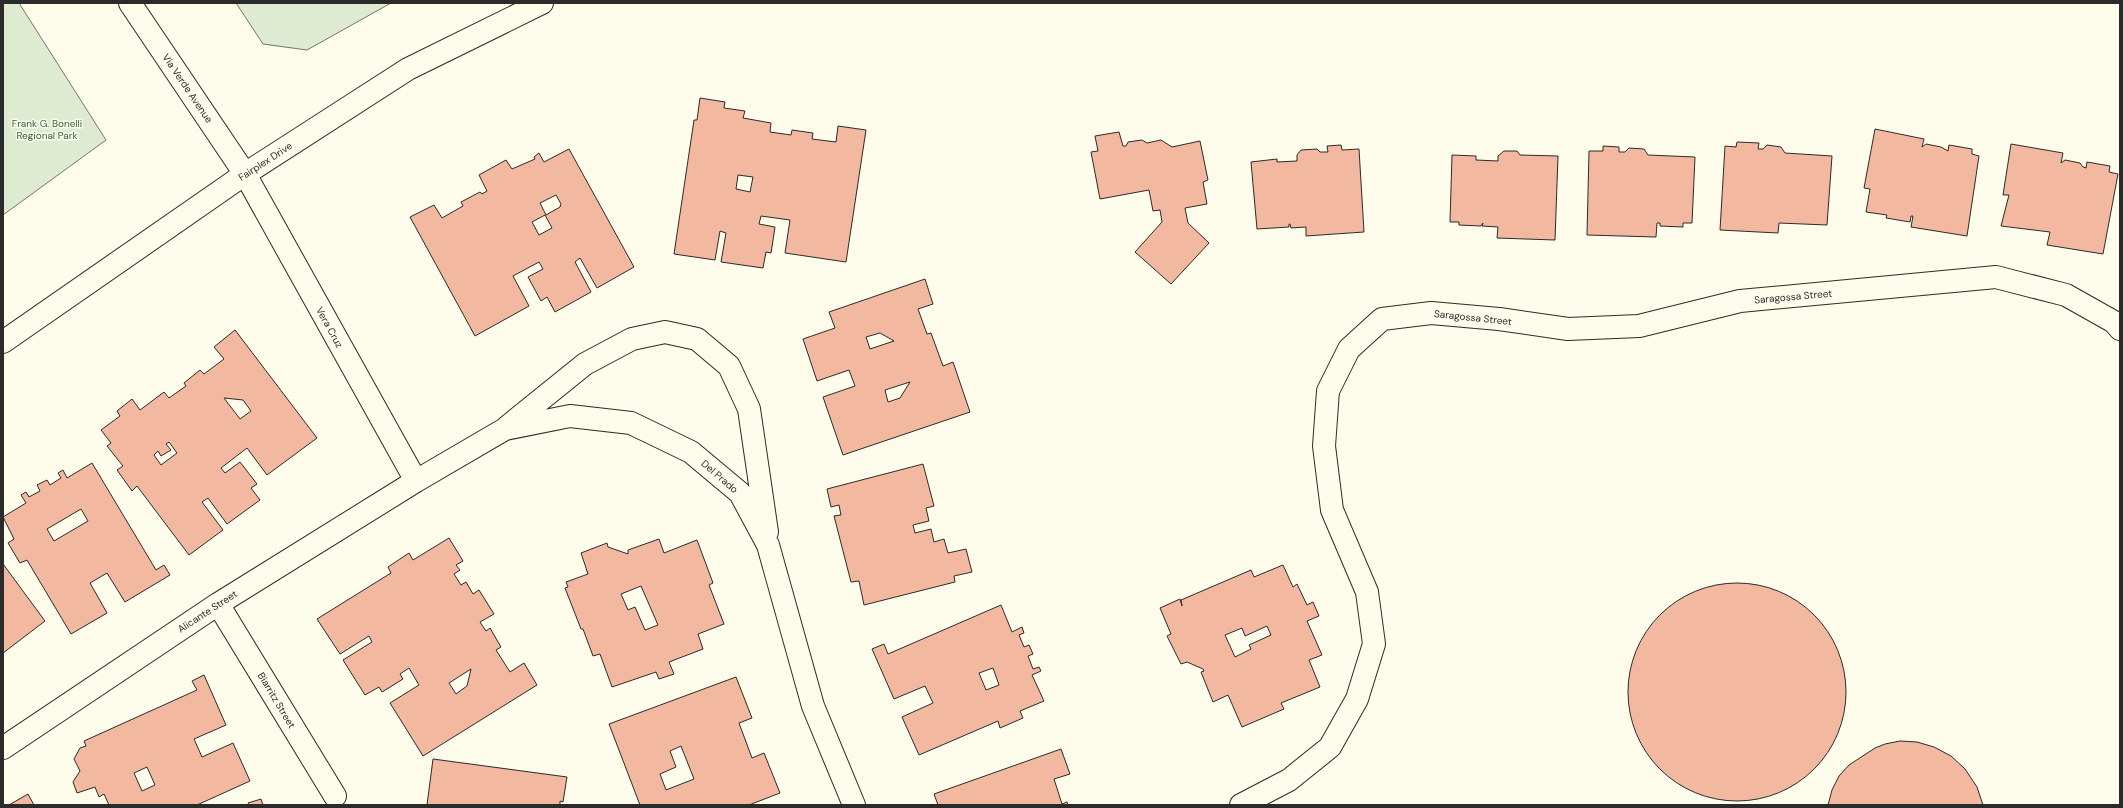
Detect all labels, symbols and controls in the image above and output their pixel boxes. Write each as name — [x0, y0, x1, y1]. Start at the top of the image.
street label: Via Verde Avenue — [160, 51, 216, 126]
park label: Frank G. Bonelli Regional Park — [12, 117, 82, 142]
street label: Fairplex Drive — [236, 139, 295, 184]
street label: Saragossa Street — [1754, 287, 1833, 306]
street label: Vera Cruz — [313, 305, 346, 350]
street label: Saragossa Street — [1433, 307, 1513, 328]
street label: Del Prado — [699, 457, 741, 496]
street label: Alicante Street — [175, 587, 240, 636]
street label: Biarritz Street — [255, 670, 298, 731]

